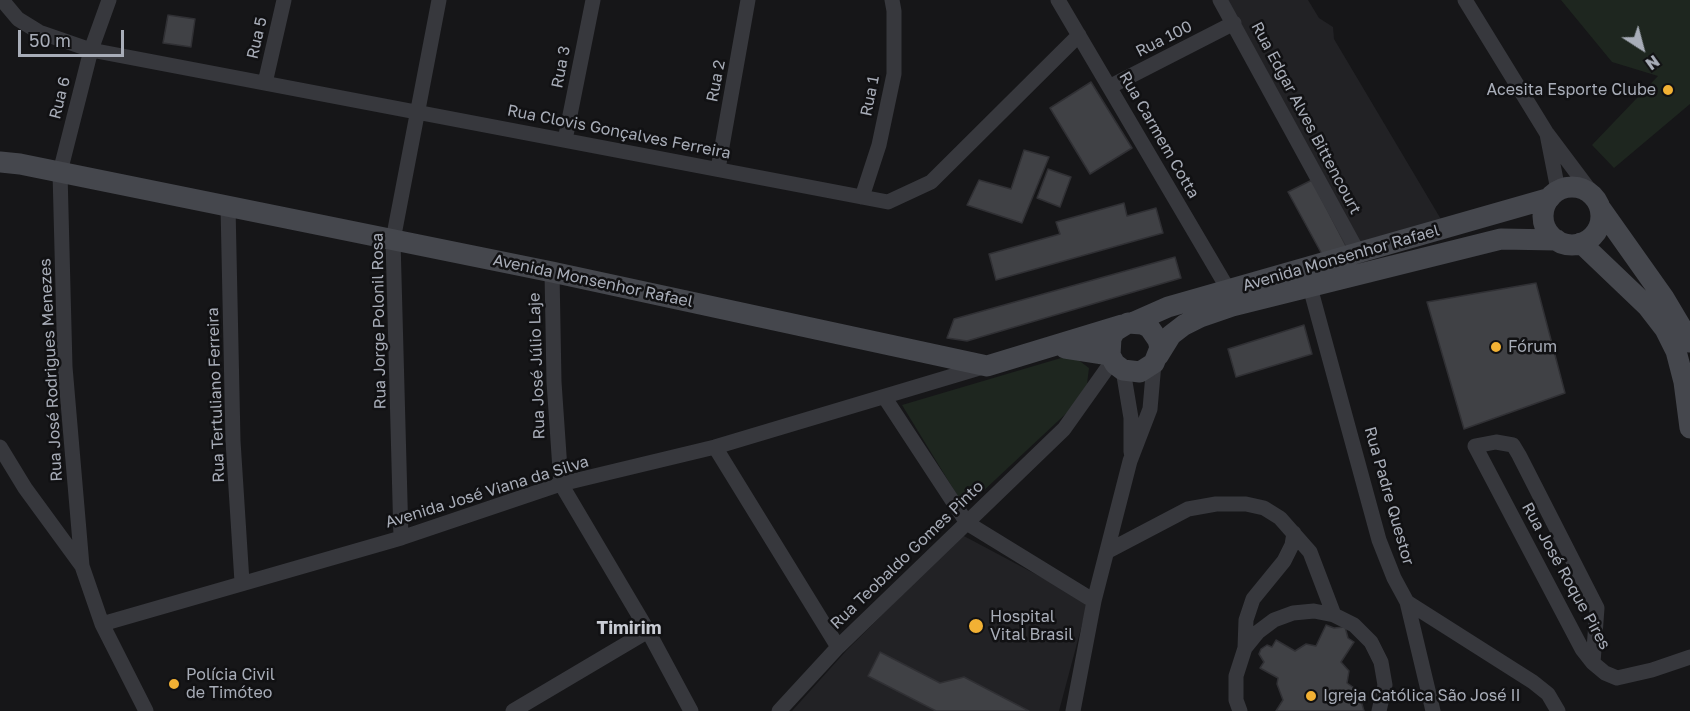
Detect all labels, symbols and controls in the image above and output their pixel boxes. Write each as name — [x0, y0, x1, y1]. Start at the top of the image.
street label: Rua 5 — [243, 15, 271, 61]
street label: Rua 100 — [1133, 17, 1195, 61]
scale bar — [21, 18, 128, 56]
north arrow — [1612, 18, 1672, 78]
street label: Rua Edgar Alves Bittencourt — [1247, 19, 1365, 217]
text: 50 m — [29, 29, 71, 51]
street label: Rua 3 — [548, 44, 574, 90]
text: N — [1642, 51, 1663, 74]
street label: Rua 2 — [703, 58, 729, 104]
street label: Rua Carmem Cotta — [1115, 68, 1203, 202]
street label: Rua 1 — [857, 74, 883, 118]
street label: Rua 6 — [45, 75, 75, 121]
place label: Acesita Esporte Clube — [1487, 80, 1656, 100]
marker: Acesita Esporte Clube — [1661, 83, 1675, 97]
street label: Rua Clovis Gonçalves Ferreira — [506, 101, 732, 163]
street label: Avenida Monsenhor Rafael — [1240, 221, 1442, 295]
street label: Rua Jorge Polonil Rosa — [368, 233, 390, 409]
street label: Avenida Monsenhor Rafael — [491, 250, 695, 312]
street label: Rua José Rodrigues Menezes — [36, 258, 66, 482]
street label: Rua José Júlio Laje — [525, 292, 549, 440]
street label: Rua Tertuliano Ferreira — [203, 307, 229, 483]
place label: Fórum — [1508, 337, 1557, 357]
marker: Fórum — [1489, 340, 1503, 354]
street label: Rua Padre Questor — [1360, 424, 1418, 568]
street label: Avenida José Viana da Silva — [383, 452, 591, 532]
street label: Rua Teobaldo Gomes Pinto — [827, 477, 987, 633]
street label: Rua José Roque Pires — [1518, 499, 1614, 653]
place label: Hospital Vital Brasil — [990, 607, 1073, 645]
district label: Timirim — [596, 617, 662, 639]
marker: Hospital Vital Brasil — [967, 617, 985, 635]
place label: Polícia Civil de Timóteo — [186, 665, 275, 703]
marker: Polícia Civil de Timóteo — [167, 677, 181, 691]
place label: Igreja Católica São José II — [1323, 686, 1521, 706]
marker: Igreja Católica São José II — [1304, 689, 1318, 703]

